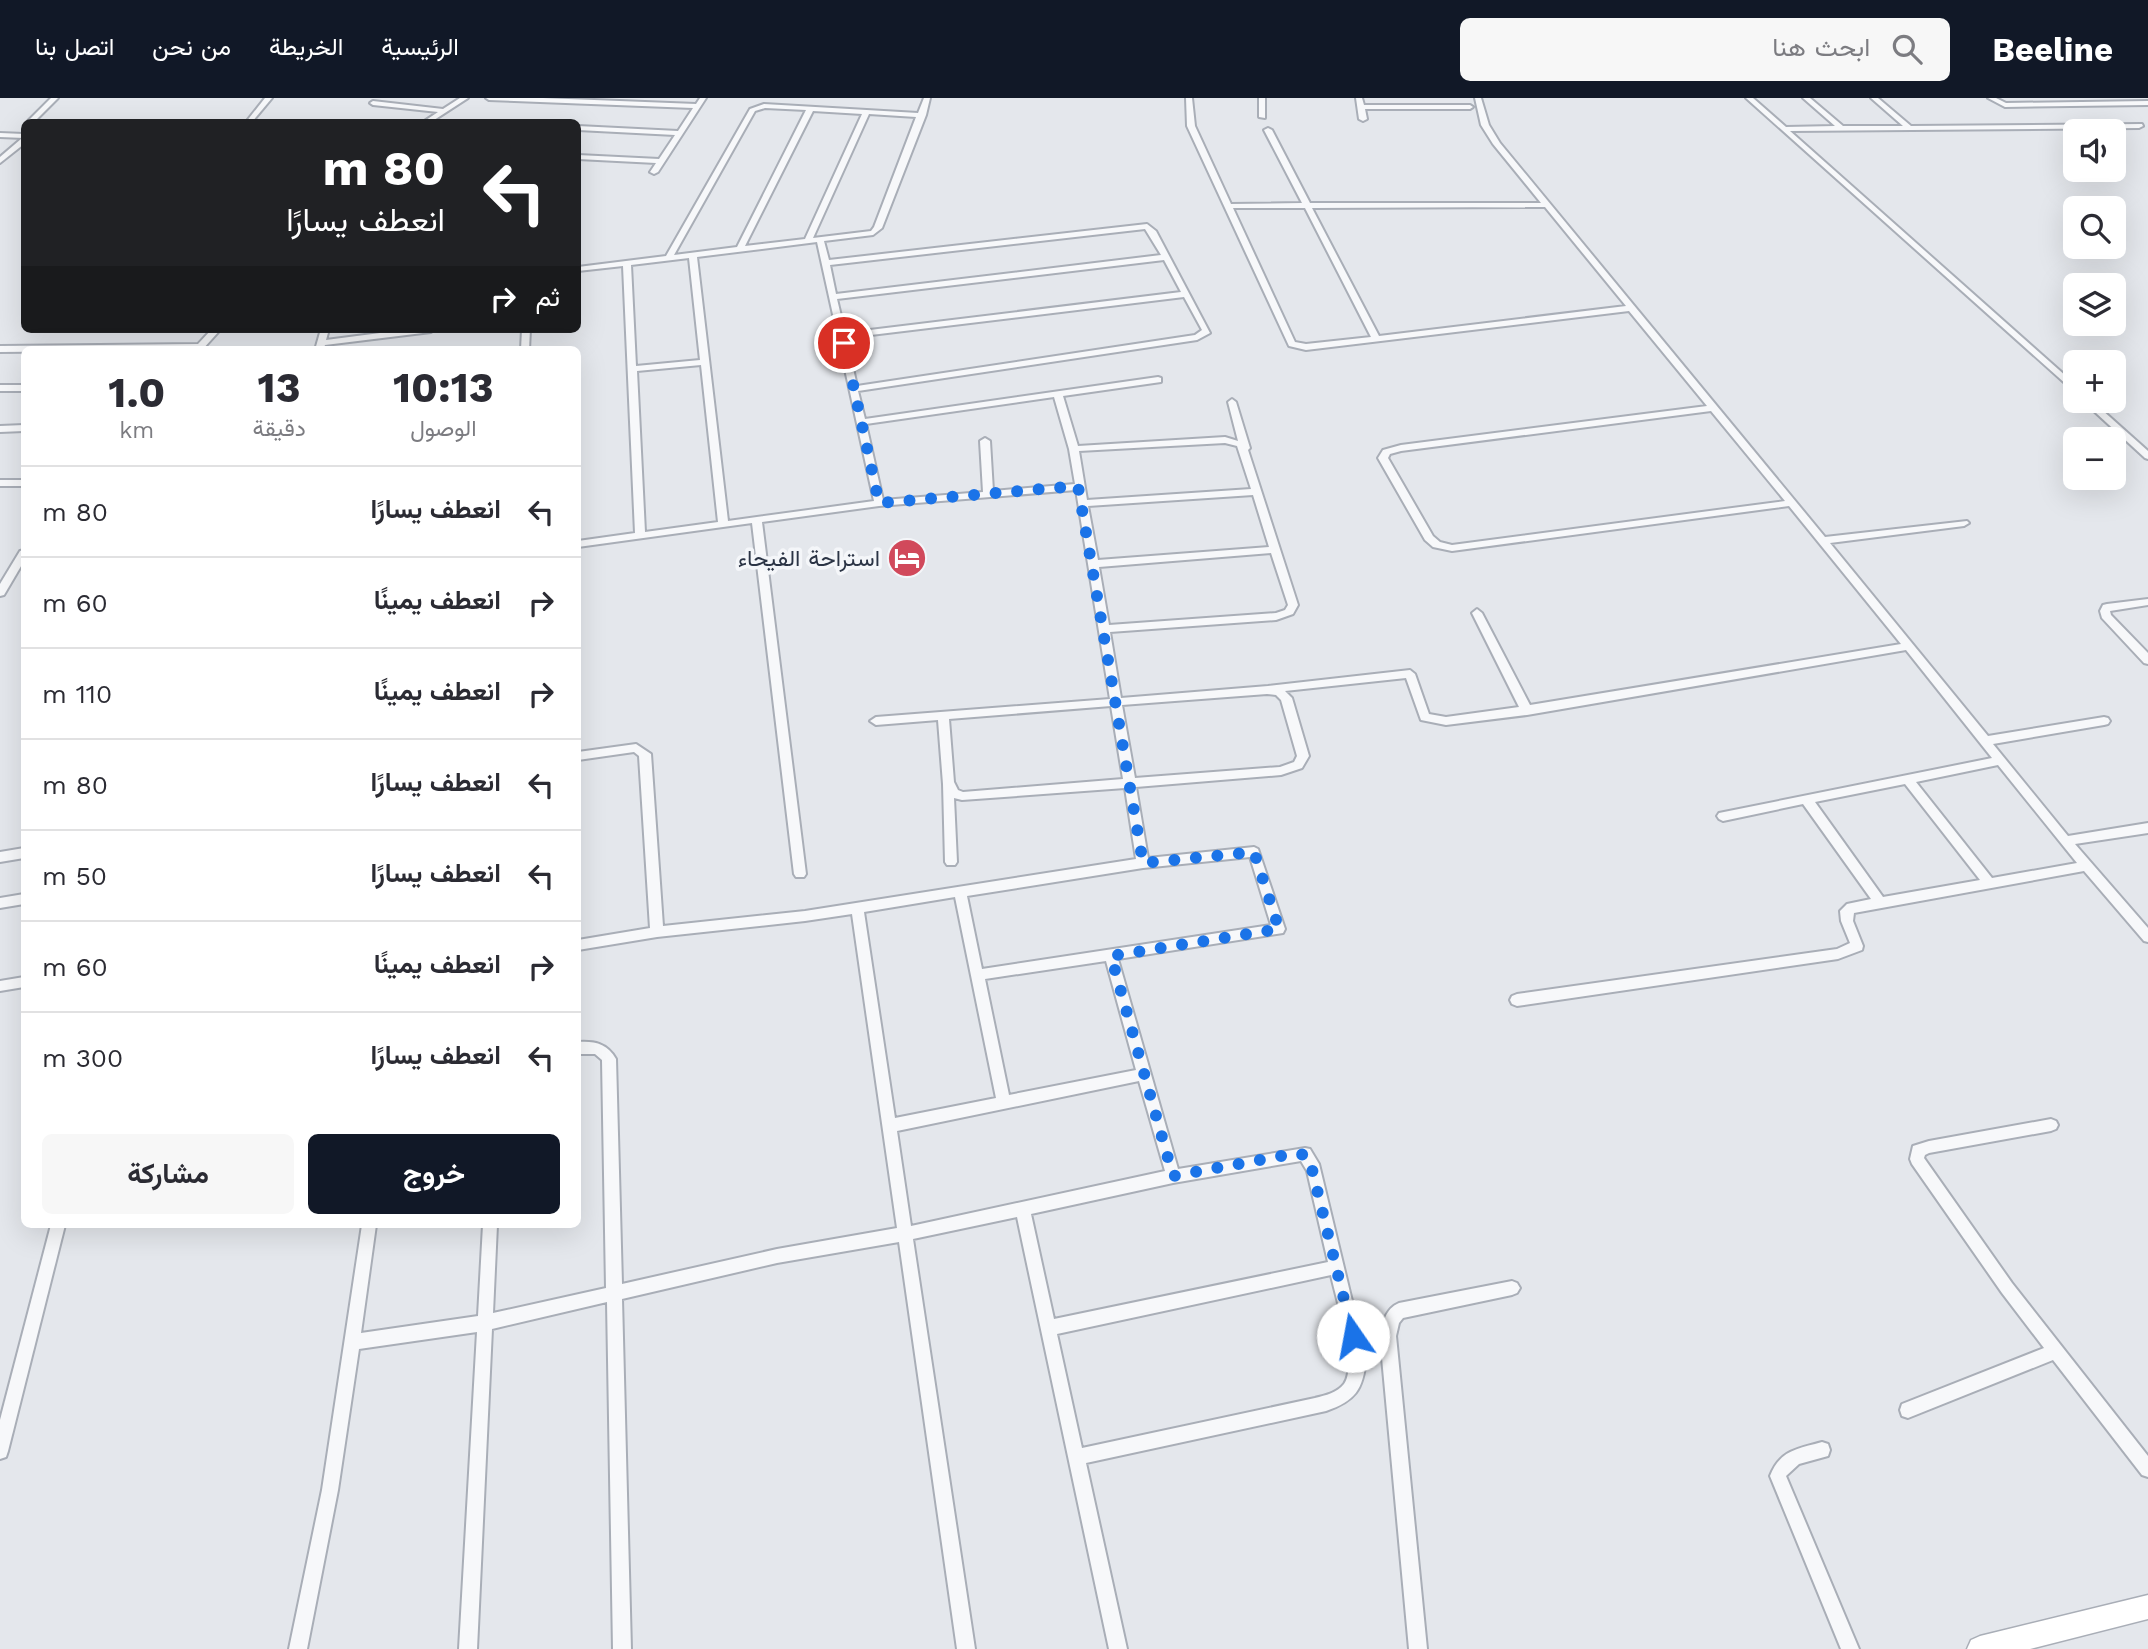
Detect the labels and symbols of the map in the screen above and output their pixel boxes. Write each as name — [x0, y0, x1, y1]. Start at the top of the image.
pin — [814, 313, 874, 373]
hotel icon: استراحة الفيحاء — [886, 537, 928, 579]
place label: استراحة الفيحاء — [738, 545, 880, 573]
position arrow — [1316, 1299, 1390, 1373]

